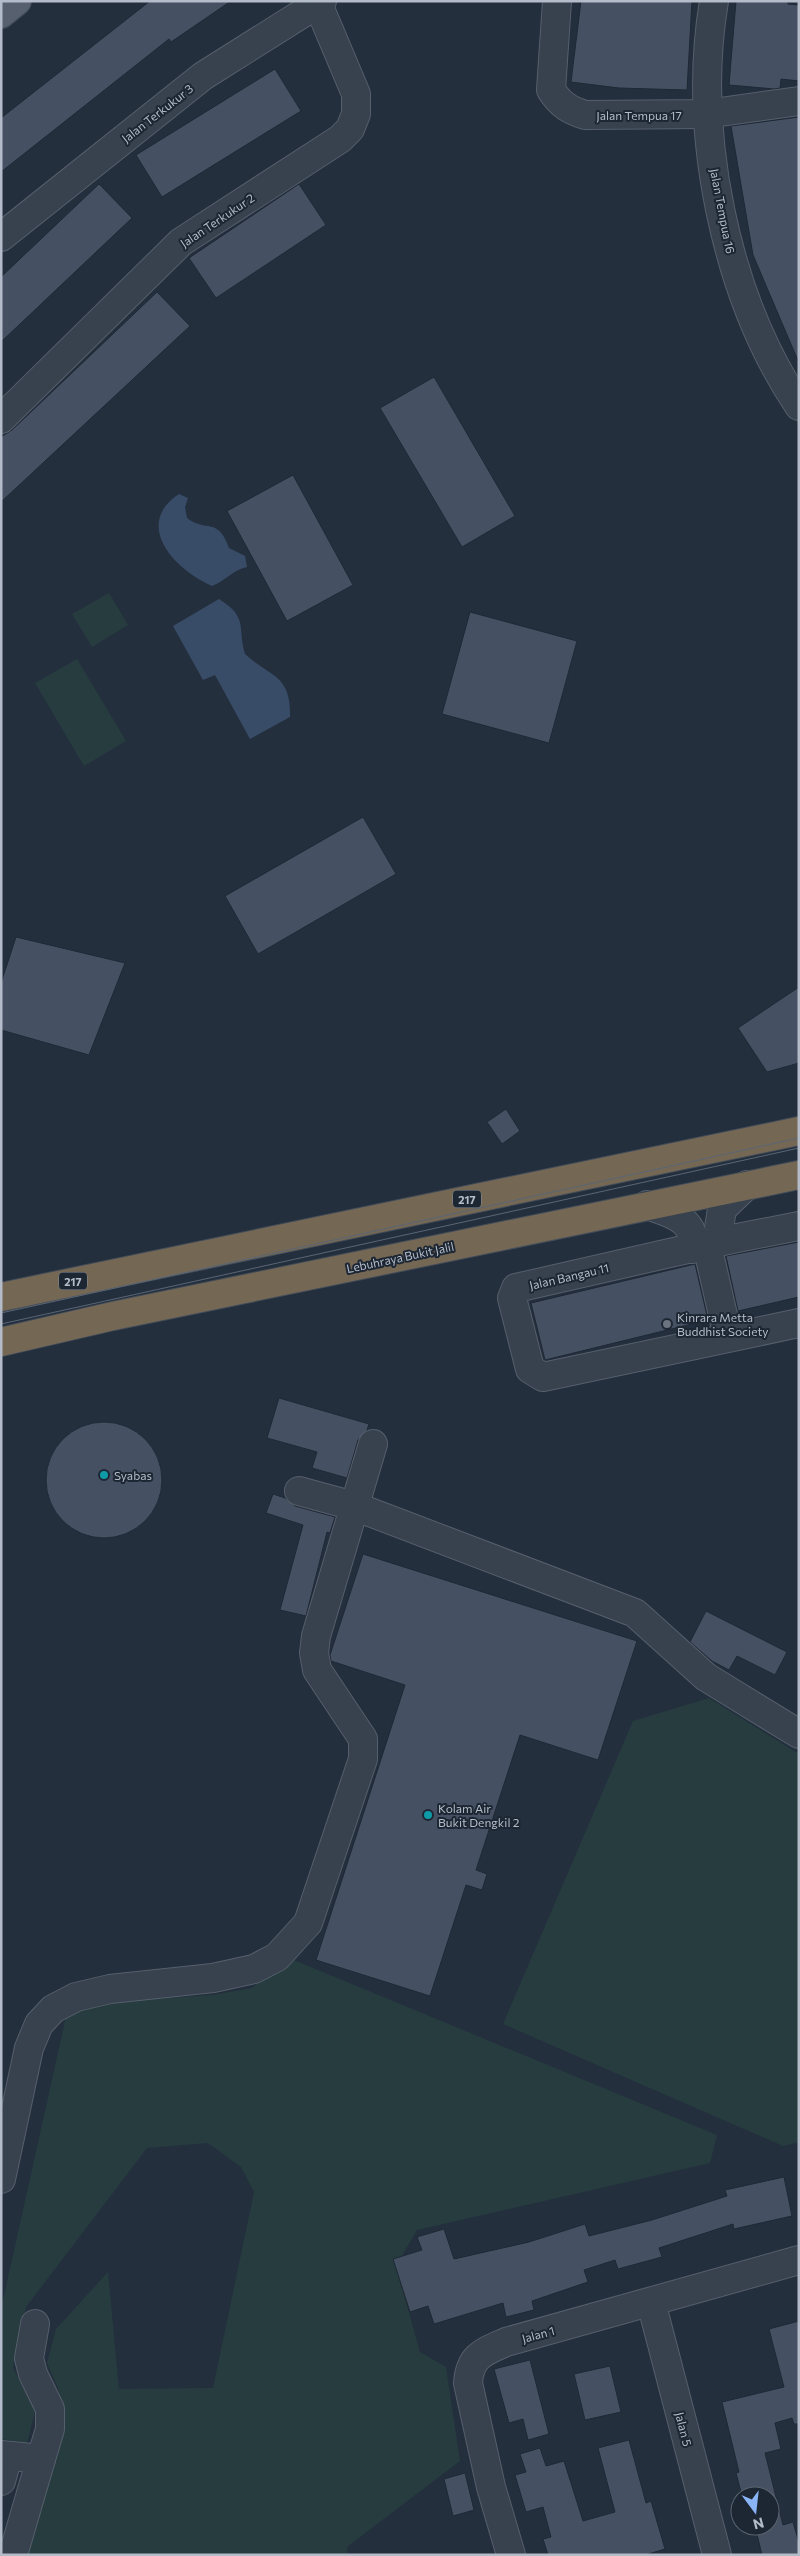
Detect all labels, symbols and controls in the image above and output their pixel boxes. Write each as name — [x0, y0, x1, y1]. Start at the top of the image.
street label: Jalan Terkukur 3 — [119, 81, 196, 146]
street label: Jalan Tempua 17 — [596, 108, 682, 123]
street label: Jalan Tempua 16 — [707, 167, 738, 255]
street label: Jalan Terkukur 2 — [177, 190, 258, 251]
road number: 217 — [453, 1190, 481, 1208]
street label: Lebuhraya Bukit Jalil — [345, 1239, 455, 1276]
street label: Jalan Bangau 11 — [528, 1260, 610, 1293]
road number: 217 — [59, 1272, 87, 1290]
place label: Kinrara Metta Buddhist Society — [677, 1310, 769, 1338]
marker: Kinrara Metta Buddhist Society — [661, 1318, 673, 1330]
place label: Syabas — [114, 1468, 152, 1482]
marker: Syabas — [98, 1469, 110, 1481]
place label: Kolam Air Bukit Dengkil 2 — [438, 1801, 520, 1829]
marker: Kolam Air Bukit Dengkil 2 — [422, 1809, 434, 1821]
street label: Jalan 1 — [520, 2323, 556, 2346]
street label: Jalan 5 — [672, 2410, 695, 2448]
north arrow — [730, 2486, 780, 2536]
text: N — [751, 2514, 766, 2534]

